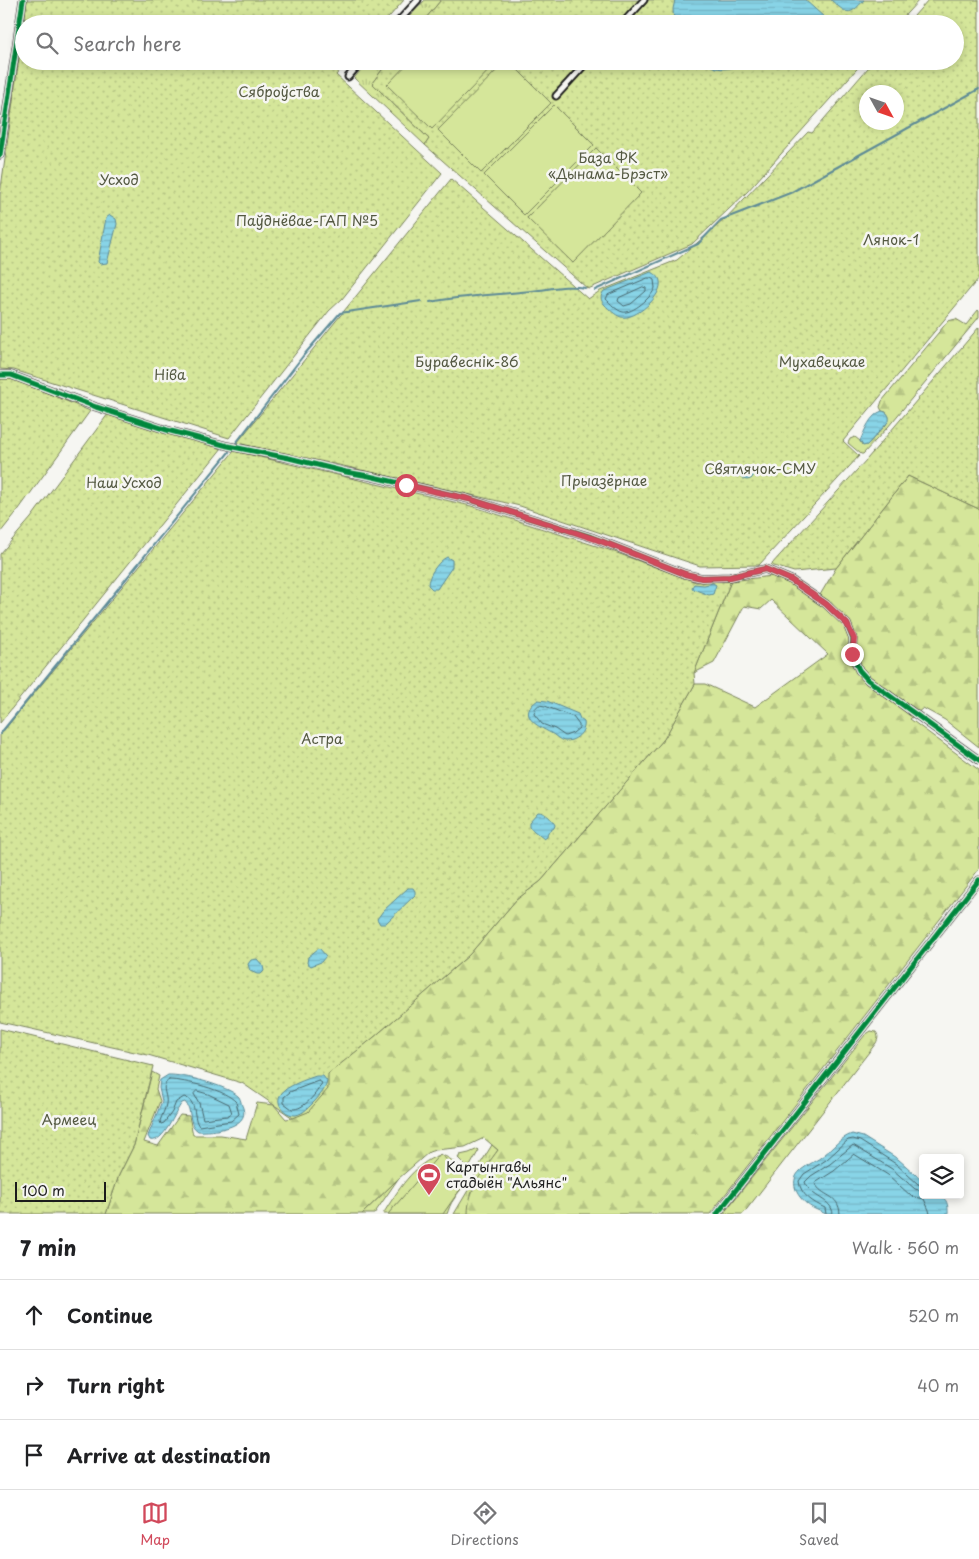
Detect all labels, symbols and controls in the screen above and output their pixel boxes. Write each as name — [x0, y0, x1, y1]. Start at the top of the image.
search box — [15, 15, 964, 70]
icon: search — [33, 29, 61, 57]
text: Search here — [73, 29, 182, 57]
park label: Сяброўства — [238, 81, 320, 102]
north arrow — [859, 85, 904, 130]
park label: База ФК «Дынама-Брэст» — [548, 147, 668, 184]
park label: Усход — [99, 169, 139, 190]
park label: Паўднёвае-ГАП №5 — [236, 210, 378, 231]
park label: Лянок-1 — [863, 229, 919, 250]
park label: Буравеснік-86 — [415, 351, 519, 372]
park label: Мухавецкае — [779, 351, 865, 372]
park label: Ніва — [154, 364, 186, 385]
park label: Святлячок-СМУ — [704, 458, 816, 479]
park label: Прыазёрнае — [561, 470, 647, 491]
park label: Наш Усход — [86, 472, 162, 493]
route start — [395, 474, 418, 497]
route end — [841, 643, 864, 666]
park label: Астра — [301, 728, 343, 749]
park label: Армеец — [42, 1109, 96, 1130]
map controls — [919, 1154, 964, 1199]
button: layers — [919, 1154, 964, 1199]
place label: Картынгавы стадыён "Альянс" — [446, 1156, 567, 1193]
sports icon: Картынгавы стадыён "Альянс" — [416, 1162, 442, 1196]
scale bar — [15, 1179, 106, 1202]
text: 100 m — [22, 1180, 65, 1201]
text: 7 min — [20, 1231, 76, 1263]
text: Walk · 560 m — [852, 1235, 959, 1259]
icon: ahead — [20, 1301, 48, 1329]
text: Continue — [67, 1301, 153, 1329]
text: 520 m — [908, 1303, 959, 1327]
icon: right — [20, 1371, 48, 1399]
text: Turn right — [67, 1371, 165, 1399]
text: 40 m — [917, 1373, 959, 1397]
icon: arrive — [20, 1441, 48, 1469]
text: Arrive at destination — [67, 1441, 271, 1469]
tab: Map — [140, 1499, 170, 1550]
tab: Directions — [451, 1499, 519, 1550]
tab: Saved — [799, 1499, 839, 1550]

